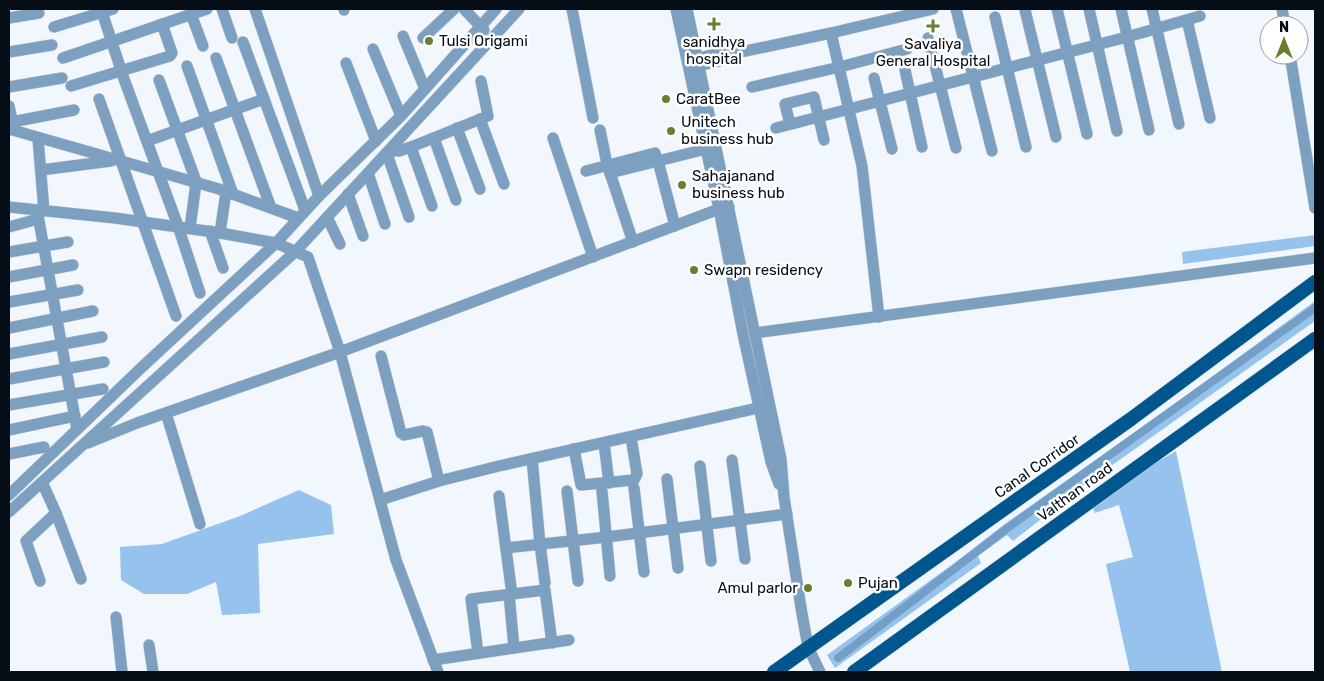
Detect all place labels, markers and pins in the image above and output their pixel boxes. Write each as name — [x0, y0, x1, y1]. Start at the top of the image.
marker: sanidhya hospital — [707, 17, 721, 31]
marker: Savaliya General Hospital — [926, 19, 940, 33]
place label: Tulsi Origami — [439, 32, 528, 50]
place label: sanidhya hospital — [683, 33, 745, 68]
marker: Tulsi Origami — [423, 35, 435, 47]
place label: Savaliya General Hospital — [876, 35, 990, 70]
place label: CaratBee — [676, 90, 741, 108]
marker: CaratBee — [660, 93, 672, 105]
place label: Unitech business hub — [681, 113, 774, 148]
marker: Unitech business hub — [665, 125, 677, 137]
place label: Sahajanand business hub — [692, 167, 785, 202]
marker: Sahajanand business hub — [676, 179, 688, 191]
place label: Swapn residency — [704, 261, 823, 279]
marker: Swapn residency — [688, 264, 700, 276]
place label: Pujan — [858, 574, 898, 592]
marker: Pujan — [842, 577, 854, 589]
place label: Amul parlor — [717, 579, 798, 597]
marker: Amul parlor — [802, 582, 814, 594]

